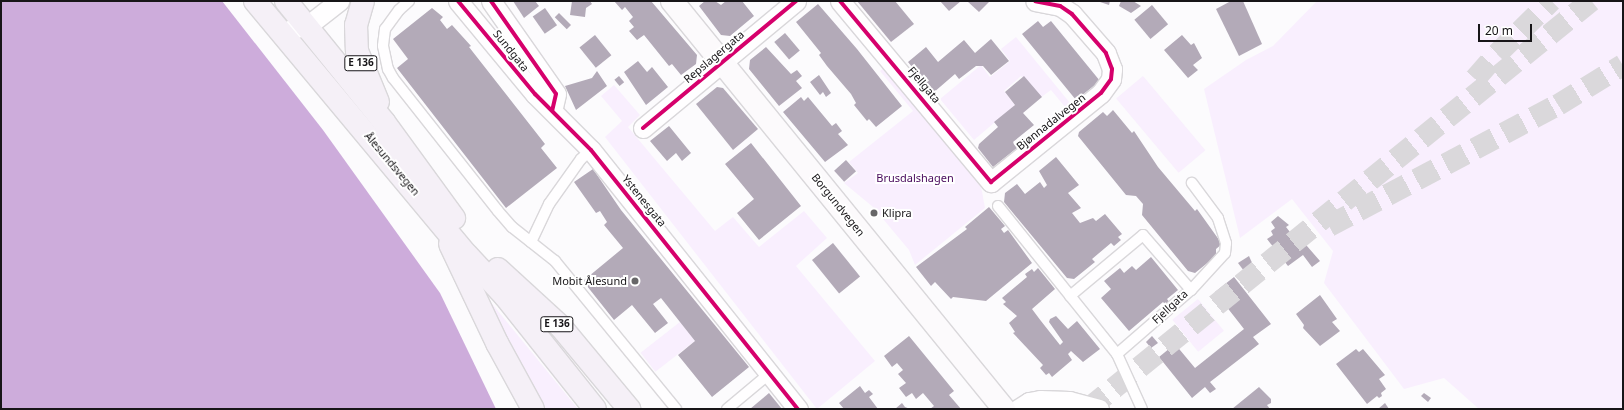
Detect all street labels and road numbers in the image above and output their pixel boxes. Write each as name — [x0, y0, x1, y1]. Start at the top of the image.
street label: Sundgata — [490, 28, 532, 74]
street label: Repslagergata — [681, 28, 747, 86]
road number: E 136 — [344, 55, 378, 71]
street label: Fjellgata — [905, 64, 943, 106]
street label: Bjønnadalvegen — [1014, 91, 1088, 153]
street label: Ålesundsvegen — [362, 130, 422, 198]
street label: Borgundvegen — [809, 171, 867, 239]
street label: Ystenesgata — [619, 173, 669, 229]
street label: Fjellgata — [1150, 287, 1190, 327]
road number: E 136 — [540, 316, 574, 332]

